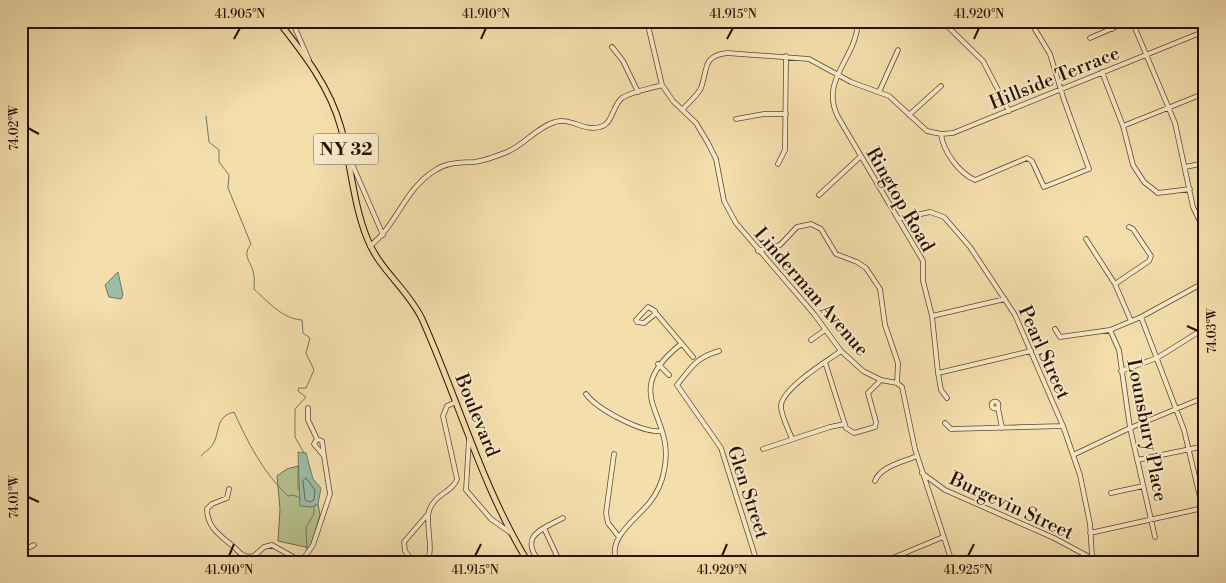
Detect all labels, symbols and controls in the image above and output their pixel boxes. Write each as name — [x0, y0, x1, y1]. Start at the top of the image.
text: 41.905°N — [215, 7, 265, 22]
text: 41.910°N — [462, 7, 510, 22]
text: 41.915°N — [709, 7, 757, 22]
text: 41.920°N — [954, 7, 1004, 22]
street label: Hillside Terrace — [986, 41, 1123, 115]
text: 74.02°W — [7, 104, 22, 151]
road number: NY 32 — [314, 134, 378, 164]
street label: Ringtop Road — [861, 143, 940, 256]
street label: Linderman Avenue — [749, 222, 874, 361]
street label: Pearl Street — [1013, 302, 1076, 403]
text: 74.03°W — [1205, 307, 1220, 354]
street label: Lounsbury Place — [1121, 357, 1173, 504]
street label: Boulevard — [449, 369, 505, 461]
street label: Glen Street — [722, 443, 774, 542]
street label: Burgevin Street — [945, 466, 1078, 545]
text: 74.01°W — [7, 474, 22, 519]
text: 41.910°N — [205, 563, 253, 578]
text: 41.915°N — [451, 563, 499, 578]
text: 41.920°N — [697, 563, 747, 578]
text: 41.925°N — [943, 563, 993, 578]

